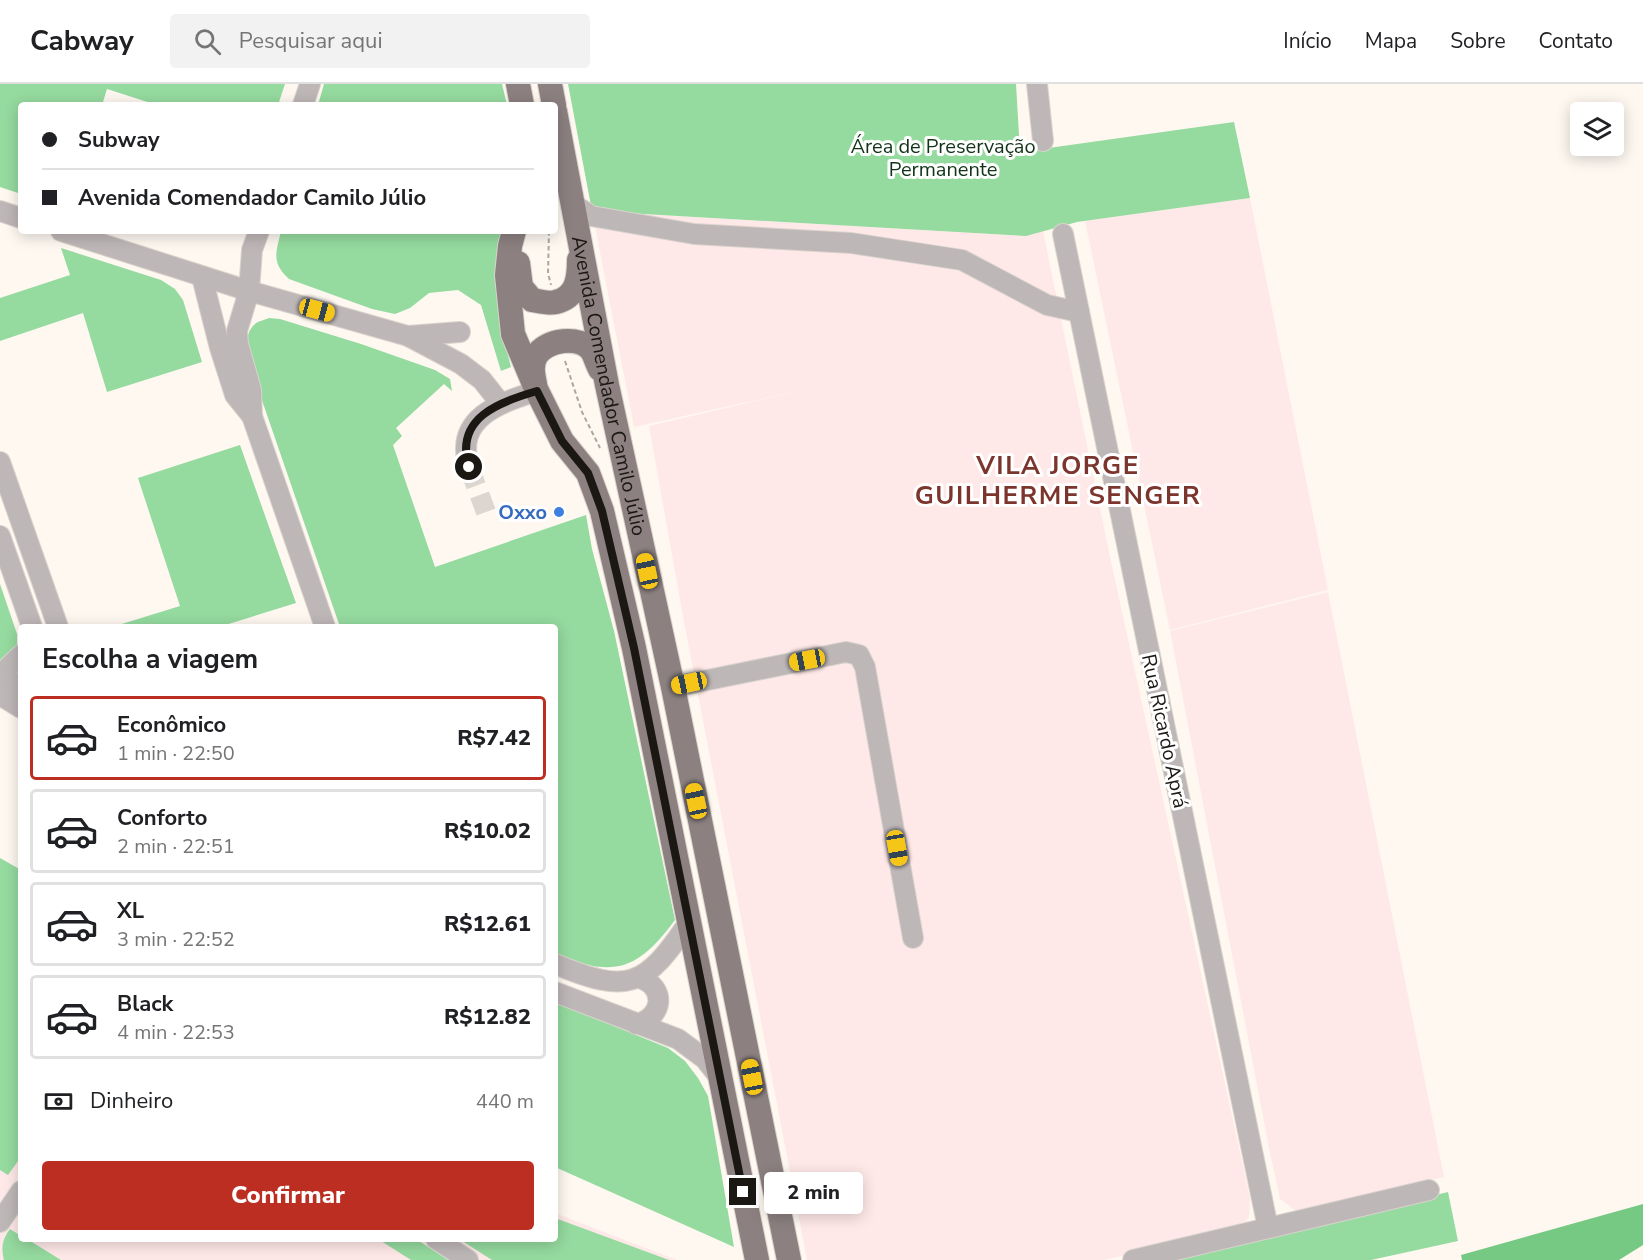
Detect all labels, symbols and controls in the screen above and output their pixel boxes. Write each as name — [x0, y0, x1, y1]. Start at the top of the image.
search box — [170, 14, 590, 68]
text: Cabway — [30, 22, 134, 60]
icon: search — [191, 25, 224, 58]
text: Pesquisar aqui — [239, 26, 383, 56]
text: Início — [1283, 27, 1332, 55]
text: Mapa — [1365, 27, 1417, 55]
text: Sobre — [1450, 27, 1506, 55]
text: Contato — [1539, 27, 1613, 55]
map controls — [1570, 102, 1624, 156]
button: layers — [1570, 102, 1624, 156]
text: Subway — [78, 125, 160, 155]
park label: Área de Preservação Permanente — [850, 133, 1036, 183]
text: Avenida Comendador Camilo Júlio — [78, 183, 426, 213]
street label: Avenida Comendador Camilo Júlio — [565, 233, 653, 538]
car — [297, 297, 337, 323]
district label: VILA JORGE GUILHERME SENGER — [915, 448, 1201, 513]
route start — [455, 453, 482, 480]
place label: Oxxo — [498, 499, 547, 526]
marker: Oxxo — [552, 505, 566, 519]
car — [634, 552, 660, 590]
text: Escolha a viagem — [42, 641, 258, 678]
car — [788, 648, 826, 672]
street label: Rua Ricardo Aprá — [1135, 652, 1194, 811]
car — [670, 670, 708, 696]
text: Econômico — [117, 710, 226, 740]
icon: car — [45, 711, 99, 765]
text: R$7.42 — [457, 723, 531, 753]
text: 1 min · 22:50 — [117, 740, 235, 767]
car — [683, 782, 709, 820]
text: Conforto — [117, 803, 207, 833]
icon: car — [45, 804, 99, 858]
text: R$10.02 — [444, 816, 531, 846]
car — [885, 829, 909, 867]
text: 2 min · 22:51 — [117, 833, 235, 860]
text: XL — [117, 896, 144, 926]
icon: car — [45, 897, 99, 951]
text: R$12.61 — [444, 909, 531, 939]
text: 3 min · 22:52 — [117, 926, 235, 953]
text: Black — [117, 989, 173, 1019]
icon: car — [45, 990, 99, 1044]
text: R$12.82 — [444, 1002, 531, 1032]
text: 4 min · 22:53 — [117, 1019, 235, 1046]
car — [740, 1058, 764, 1096]
icon: cash — [42, 1085, 75, 1118]
text: Dinheiro — [90, 1086, 173, 1116]
text: 440 m — [476, 1088, 534, 1115]
button: Confirmar — [42, 1161, 534, 1230]
callout: 2 min — [764, 1171, 863, 1213]
route end — [729, 1178, 756, 1205]
text: 2 min — [787, 1179, 840, 1206]

